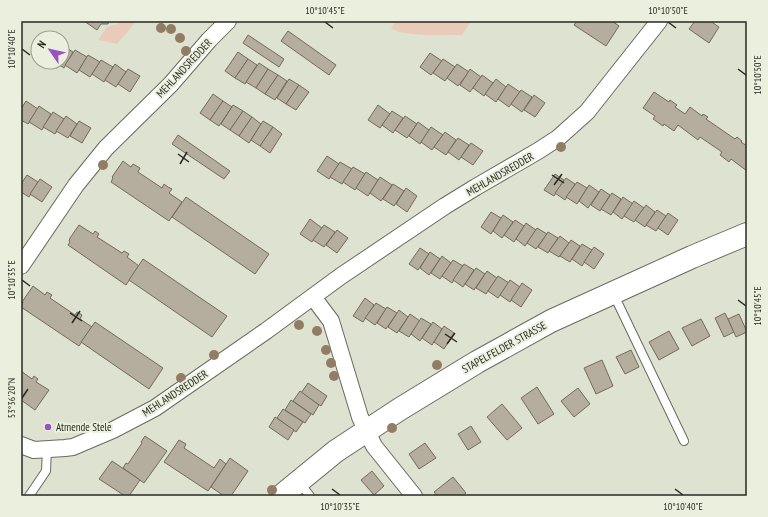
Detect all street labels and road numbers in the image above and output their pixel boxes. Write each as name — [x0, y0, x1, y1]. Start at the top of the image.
street label: MEHLANDSREDDER — [153, 36, 215, 100]
street label: MEHLANDSREDDER — [464, 149, 536, 199]
street label: STAPELFELDER STRASSE — [459, 318, 549, 376]
street label: MEHLANDSREDDER — [140, 367, 210, 419]

